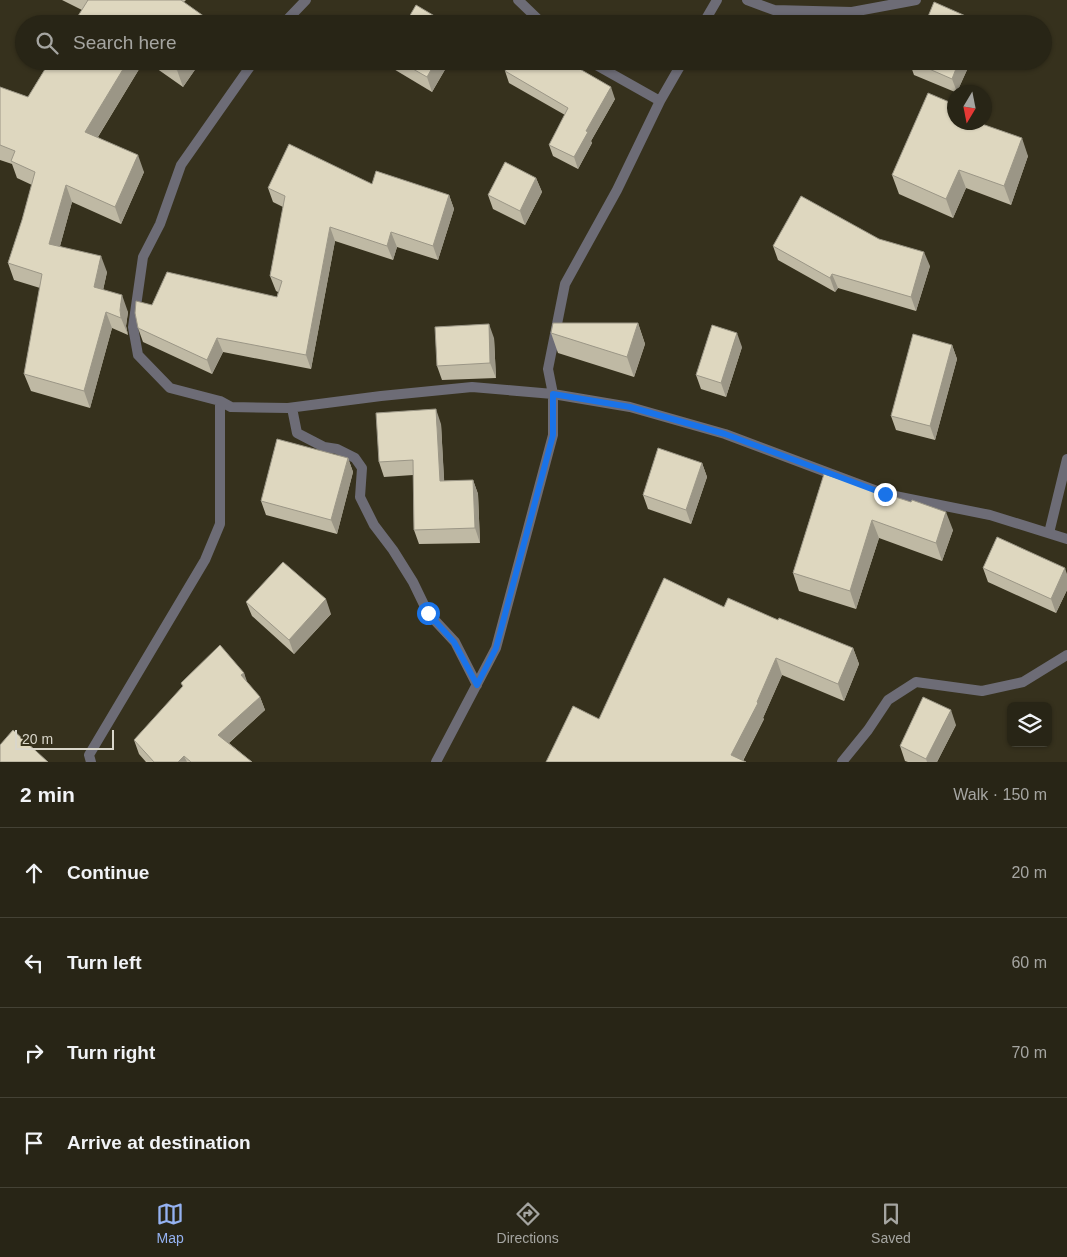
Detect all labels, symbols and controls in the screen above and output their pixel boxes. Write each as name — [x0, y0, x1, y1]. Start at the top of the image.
search box — [15, 15, 1052, 70]
icon: search — [33, 29, 61, 57]
text: Search here — [73, 32, 177, 53]
north arrow — [947, 85, 992, 130]
route end — [874, 483, 897, 506]
route start — [417, 602, 440, 625]
map controls — [1007, 702, 1052, 747]
button: layers — [1007, 702, 1052, 747]
scale bar — [15, 727, 114, 750]
text: 20 m — [22, 731, 53, 747]
text: 2 min — [20, 783, 75, 806]
text: Walk · 150 m — [953, 786, 1047, 803]
icon: ahead — [20, 859, 48, 887]
text: Continue — [67, 862, 149, 883]
text: 20 m — [1011, 864, 1047, 881]
icon: left — [20, 949, 48, 977]
text: Turn left — [67, 952, 142, 973]
text: 60 m — [1011, 954, 1047, 971]
icon: right — [20, 1039, 48, 1067]
text: Turn right — [67, 1042, 155, 1063]
text: 70 m — [1011, 1044, 1047, 1061]
icon: arrive — [20, 1129, 48, 1157]
text: Arrive at destination — [67, 1132, 251, 1153]
tab: Map — [156, 1200, 184, 1246]
tab: Directions — [497, 1200, 559, 1246]
tab: Saved — [871, 1200, 911, 1246]

